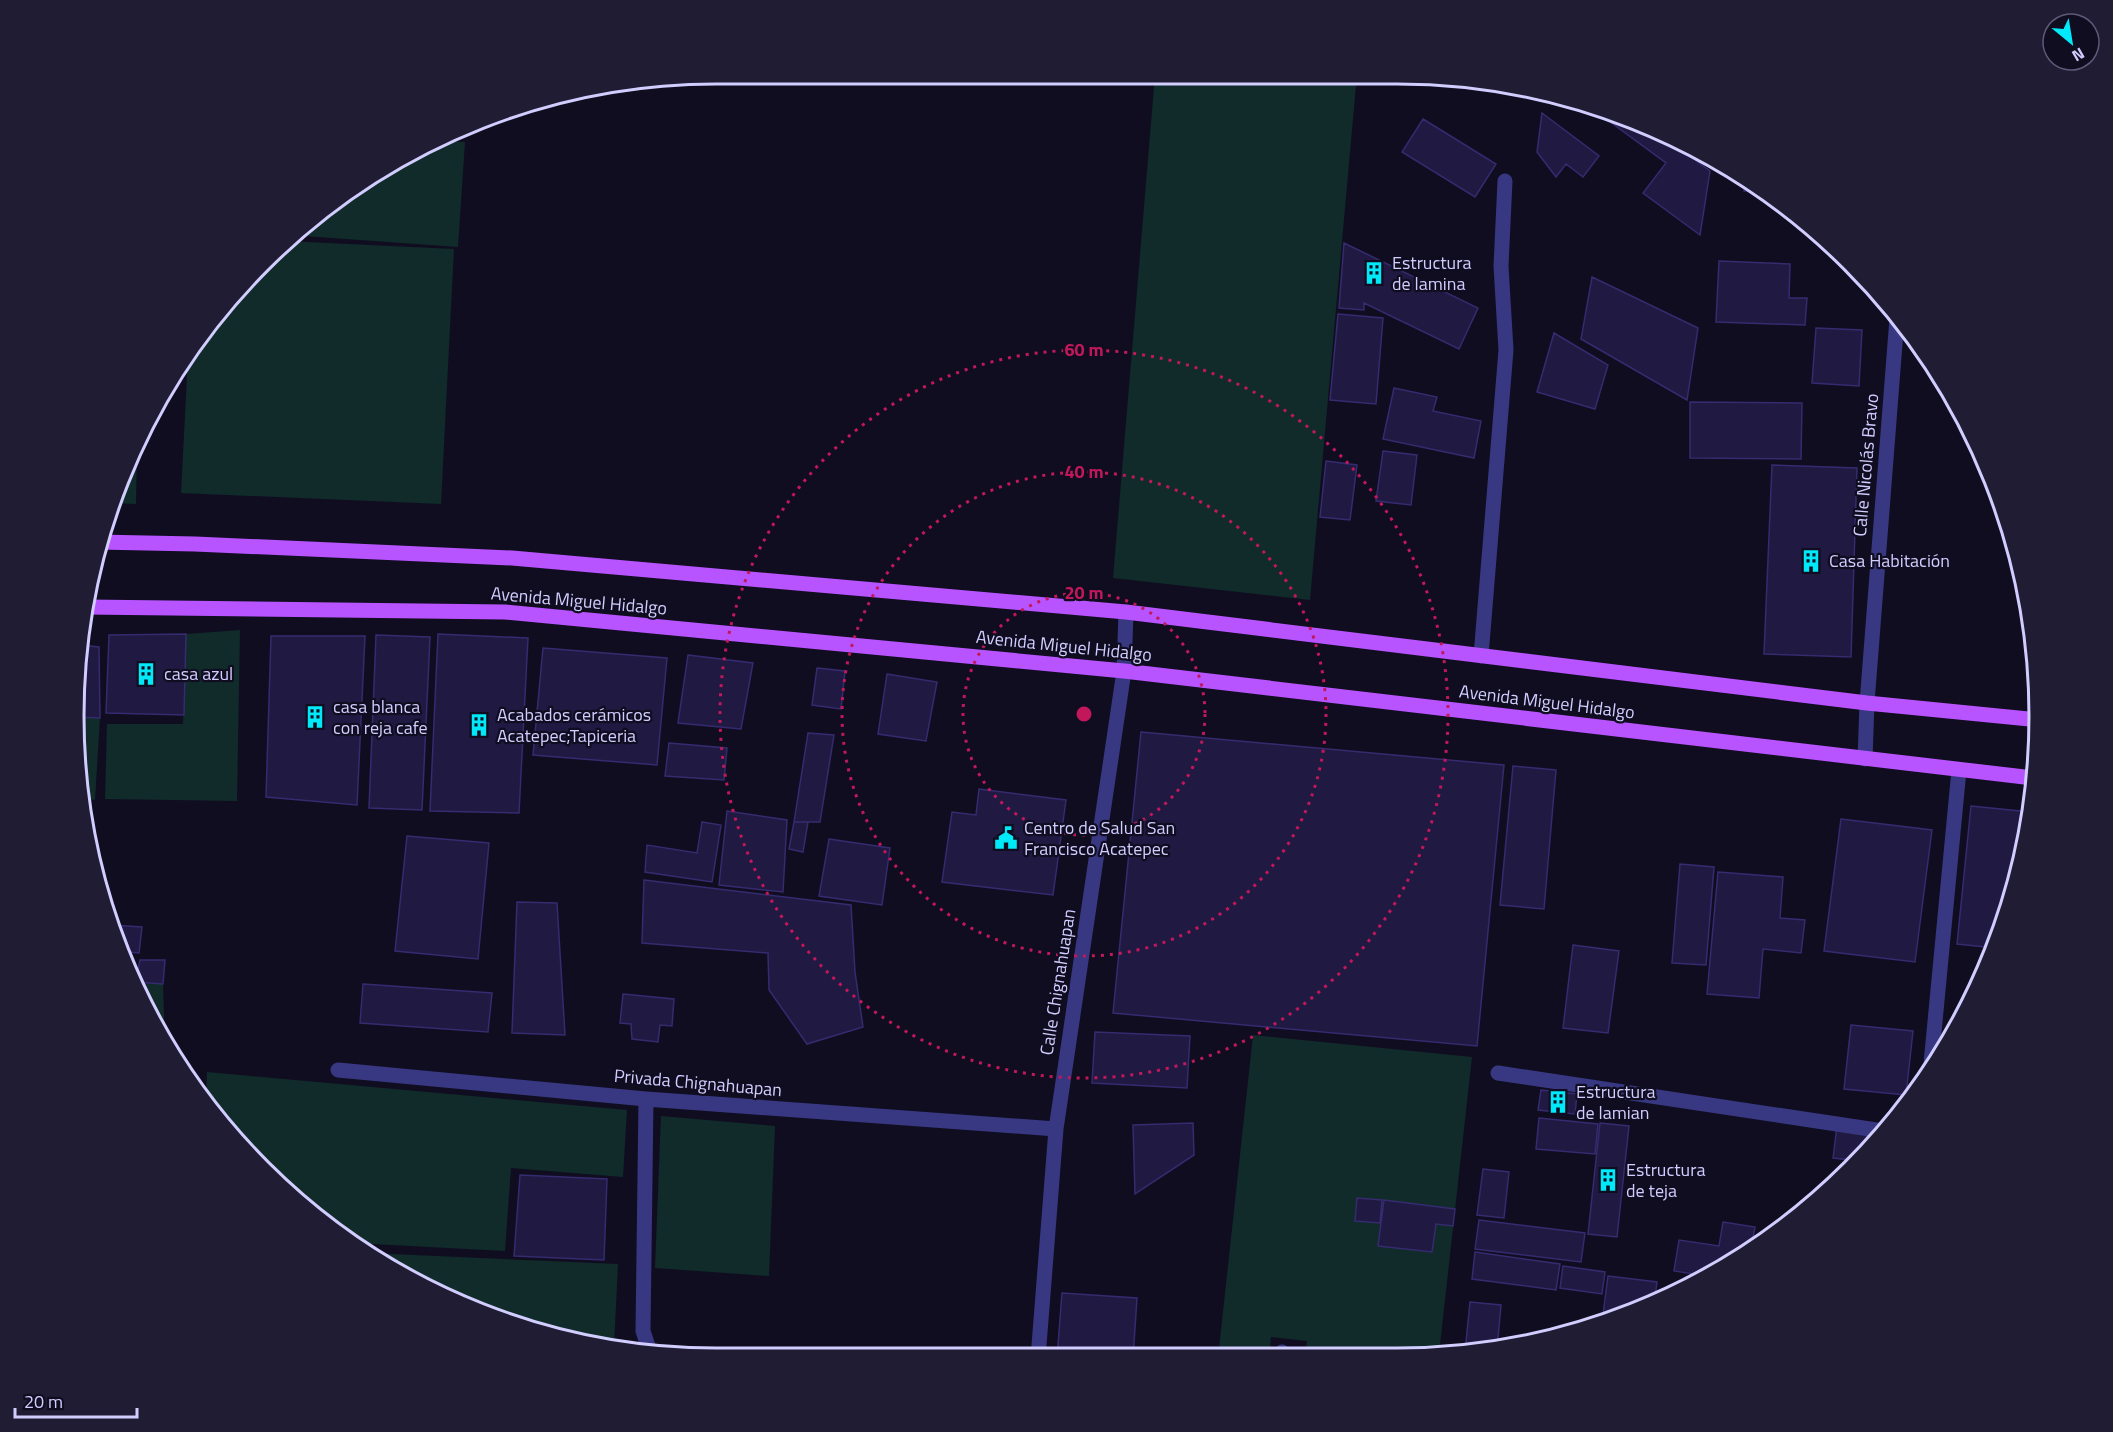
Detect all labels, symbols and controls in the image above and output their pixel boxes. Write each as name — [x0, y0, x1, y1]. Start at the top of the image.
north arrow — [2041, 12, 2101, 72]
text: N — [2068, 42, 2089, 68]
place label: Estructura de lamina — [1392, 249, 1471, 297]
building icon: Estructura de lamina — [1361, 260, 1387, 286]
text: 60 m — [1064, 336, 1104, 363]
street label: Calle Nicolás Bravo — [1846, 392, 1885, 538]
text: 40 m — [1064, 458, 1104, 485]
place label: Casa Habitación — [1829, 547, 1950, 574]
building icon: Casa Habitación — [1798, 548, 1824, 574]
street label: Avenida Miguel Hidalgo — [490, 579, 668, 622]
text: 20 m — [1064, 579, 1104, 606]
street label: Avenida Miguel Hidalgo — [975, 623, 1153, 668]
place label: casa azul — [164, 660, 233, 687]
building icon: casa azul — [133, 661, 159, 687]
street label: Avenida Miguel Hidalgo — [1458, 677, 1636, 726]
place label: casa blanca con reja cafe — [333, 693, 428, 741]
place label: Acabados cerámicos Acatepec;Tapiceria — [497, 701, 651, 749]
building icon: casa blanca con reja cafe — [302, 704, 328, 730]
centre of rings — [1074, 704, 1094, 724]
building icon: Acabados cerámicos Acatepec;Tapiceria — [466, 712, 492, 738]
place label: Centro de Salud San Francisco Acatepec — [1024, 814, 1175, 862]
public building icon: Centro de Salud San Francisco Acatepec — [993, 825, 1019, 851]
street label: Calle Chignahuapan — [1033, 907, 1082, 1057]
street label: Privada Chignahuapan — [613, 1062, 783, 1103]
place label: Estructura de lamian — [1576, 1078, 1655, 1126]
building icon: Estructura de lamian — [1545, 1089, 1571, 1115]
place label: Estructura de teja — [1626, 1156, 1705, 1204]
building icon: Estructura de teja — [1595, 1167, 1621, 1193]
scale bar — [15, 1381, 136, 1419]
text: 20 m — [24, 1388, 63, 1415]

